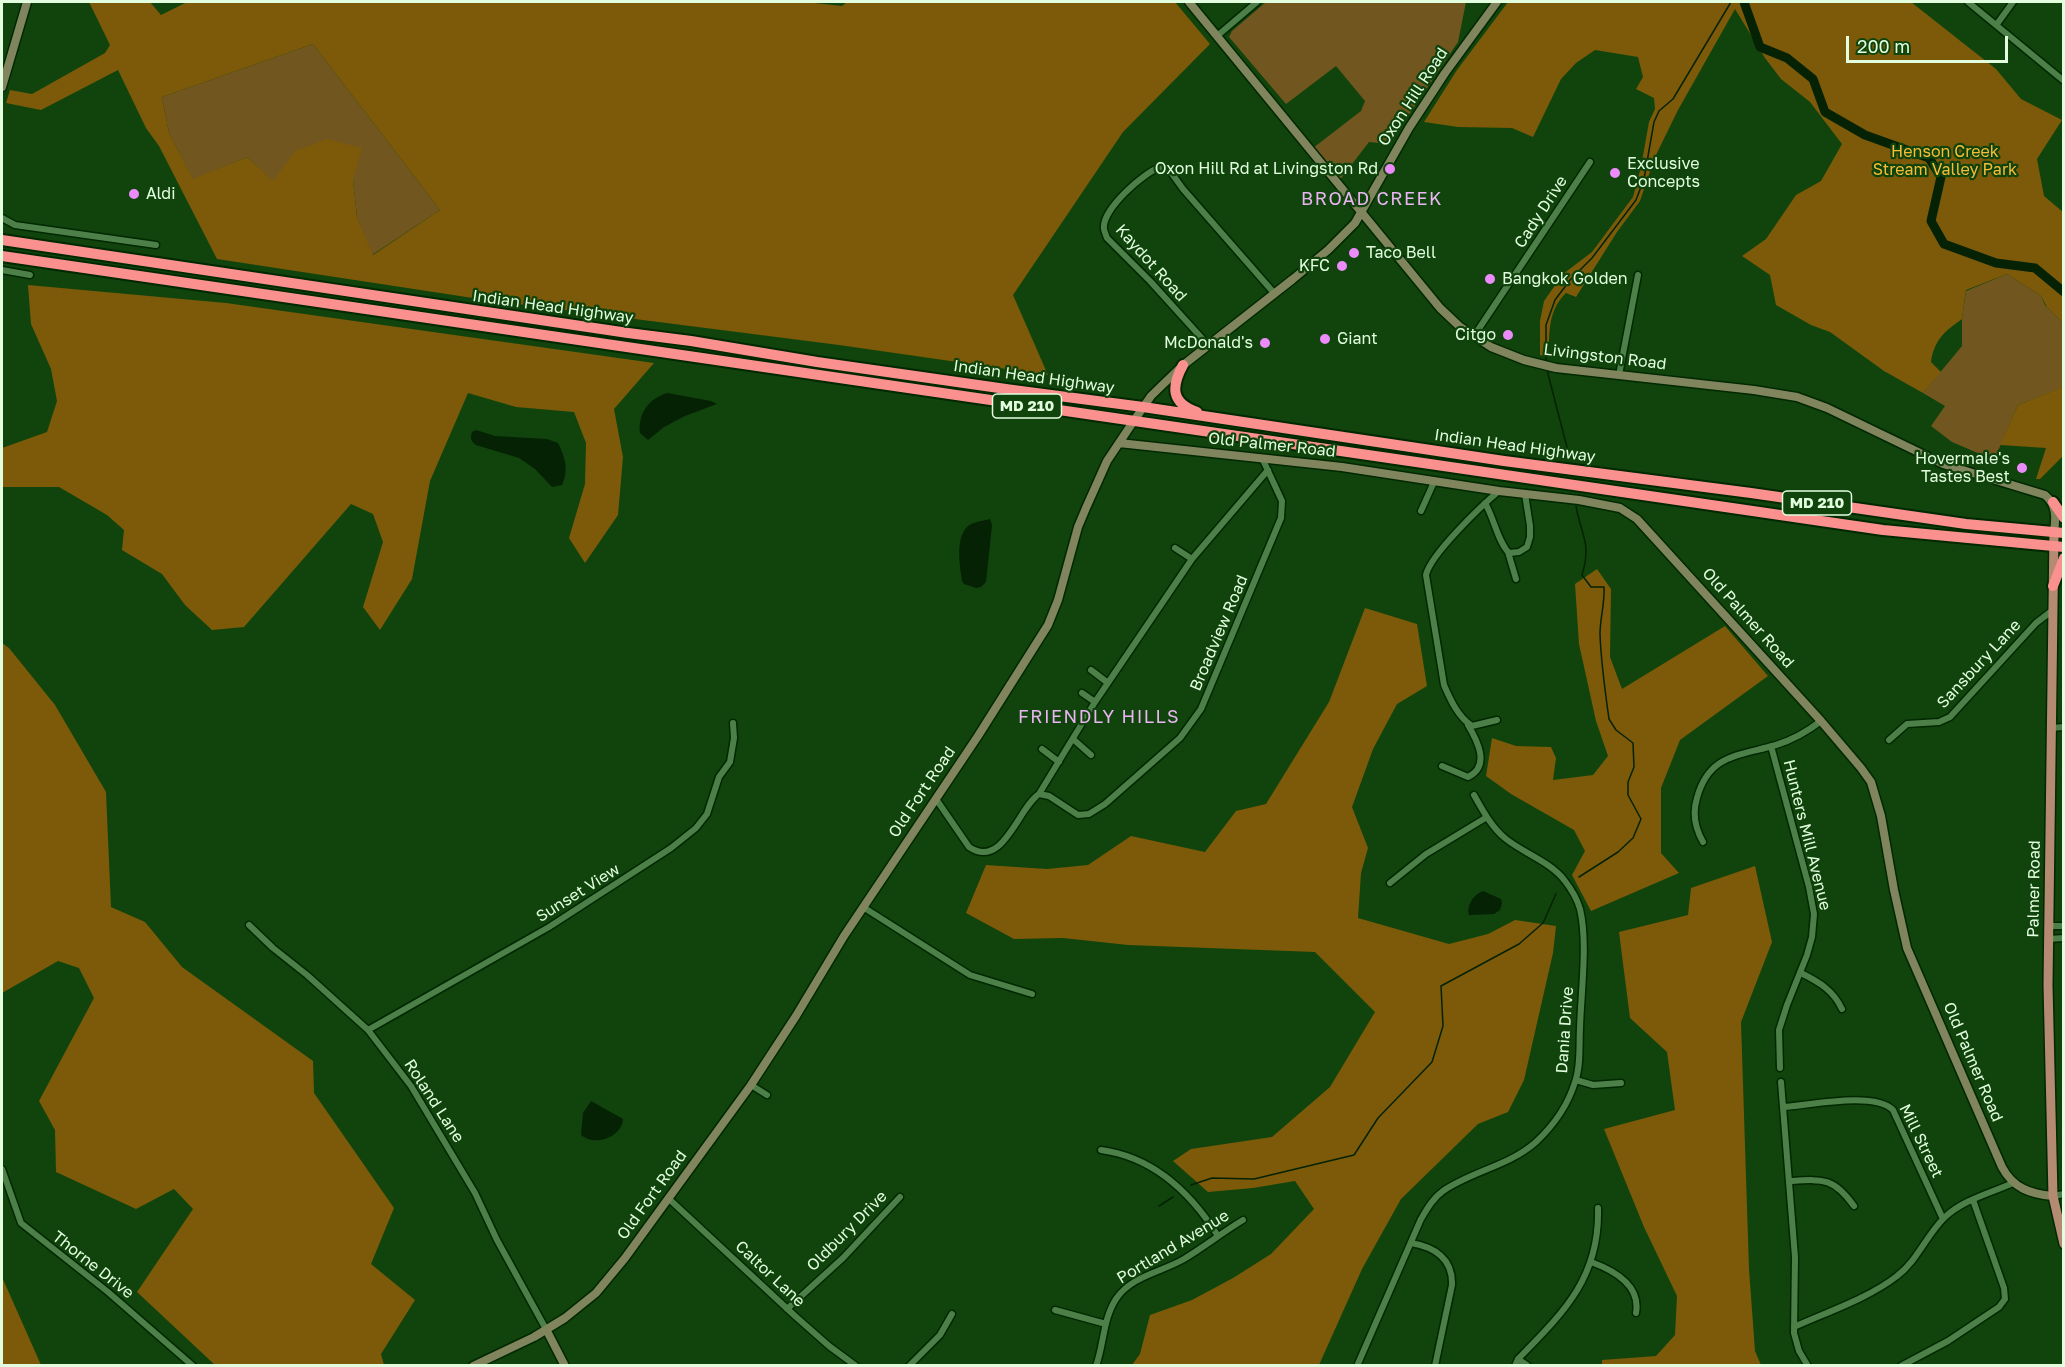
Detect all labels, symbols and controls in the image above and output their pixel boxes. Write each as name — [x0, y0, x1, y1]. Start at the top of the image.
scale bar — [1849, 24, 2011, 62]
text: 200 m — [1857, 35, 1910, 57]
street label: Oxon Hill Road — [1374, 44, 1452, 150]
park label: Henson Creek Stream Valley Park — [1873, 142, 2017, 180]
place label: Exclusive Concepts — [1627, 154, 1700, 192]
place label: Oxon Hill Rd at Livingston Rd — [1155, 159, 1378, 179]
marker: Oxon Hill Rd at Livingston Rd — [1383, 162, 1397, 176]
marker: Exclusive Concepts — [1608, 166, 1622, 180]
street label: Cady Drive — [1511, 172, 1571, 252]
place label: Aldi — [146, 184, 175, 204]
marker: Aldi — [127, 187, 141, 201]
district label: BROAD CREEK — [1301, 188, 1443, 210]
street label: Kaydot Road — [1111, 220, 1191, 306]
place label: Taco Bell — [1366, 243, 1436, 263]
marker: Taco Bell — [1347, 246, 1361, 260]
place label: KFC — [1299, 256, 1330, 276]
marker: KFC — [1335, 259, 1349, 273]
place label: Bangkok Golden — [1502, 269, 1628, 289]
marker: Bangkok Golden — [1483, 272, 1497, 286]
street label: Indian Head Highway — [471, 286, 635, 328]
place label: Citgo — [1455, 325, 1496, 345]
marker: Citgo — [1501, 328, 1515, 342]
place label: Giant — [1337, 329, 1378, 349]
marker: Giant — [1318, 332, 1332, 346]
place label: McDonald's — [1164, 333, 1253, 353]
marker: McDonald's — [1258, 336, 1272, 350]
street label: Livingston Road — [1542, 340, 1668, 374]
street label: Indian Head Highway — [952, 356, 1116, 398]
road number: MD 210 — [992, 394, 1062, 418]
street label: Indian Head Highway — [1433, 425, 1597, 467]
street label: Old Palmer Road — [1207, 429, 1337, 461]
place label: Hovermale's Tastes Best — [1915, 449, 2010, 487]
marker: Hovermale's Tastes Best — [2015, 461, 2029, 475]
road number: MD 210 — [1782, 491, 1852, 515]
street label: Old Palmer Road — [1698, 564, 1798, 672]
street label: Broadview Road — [1186, 572, 1252, 694]
street label: Sansbury Lane — [1933, 616, 2025, 712]
district label: FRIENDLY HILLS — [1018, 706, 1180, 728]
street label: Old Fort Road — [884, 743, 960, 841]
street label: Hunters Mill Avenue — [1779, 758, 1835, 912]
street label: Palmer Road — [2024, 840, 2044, 938]
street label: Sunset View — [533, 860, 623, 926]
street label: Dania Drive — [1552, 986, 1578, 1074]
street label: Old Palmer Road — [1939, 999, 2007, 1125]
street label: Roland Lane — [400, 1056, 468, 1146]
street label: Mill Street — [1895, 1101, 1947, 1181]
street label: Old Fort Road — [613, 1147, 691, 1243]
street label: Oldbury Drive — [803, 1187, 891, 1275]
street label: Portland Avenue — [1114, 1206, 1232, 1288]
street label: Thorne Drive — [48, 1227, 138, 1303]
street label: Caltor Lane — [731, 1237, 809, 1311]

